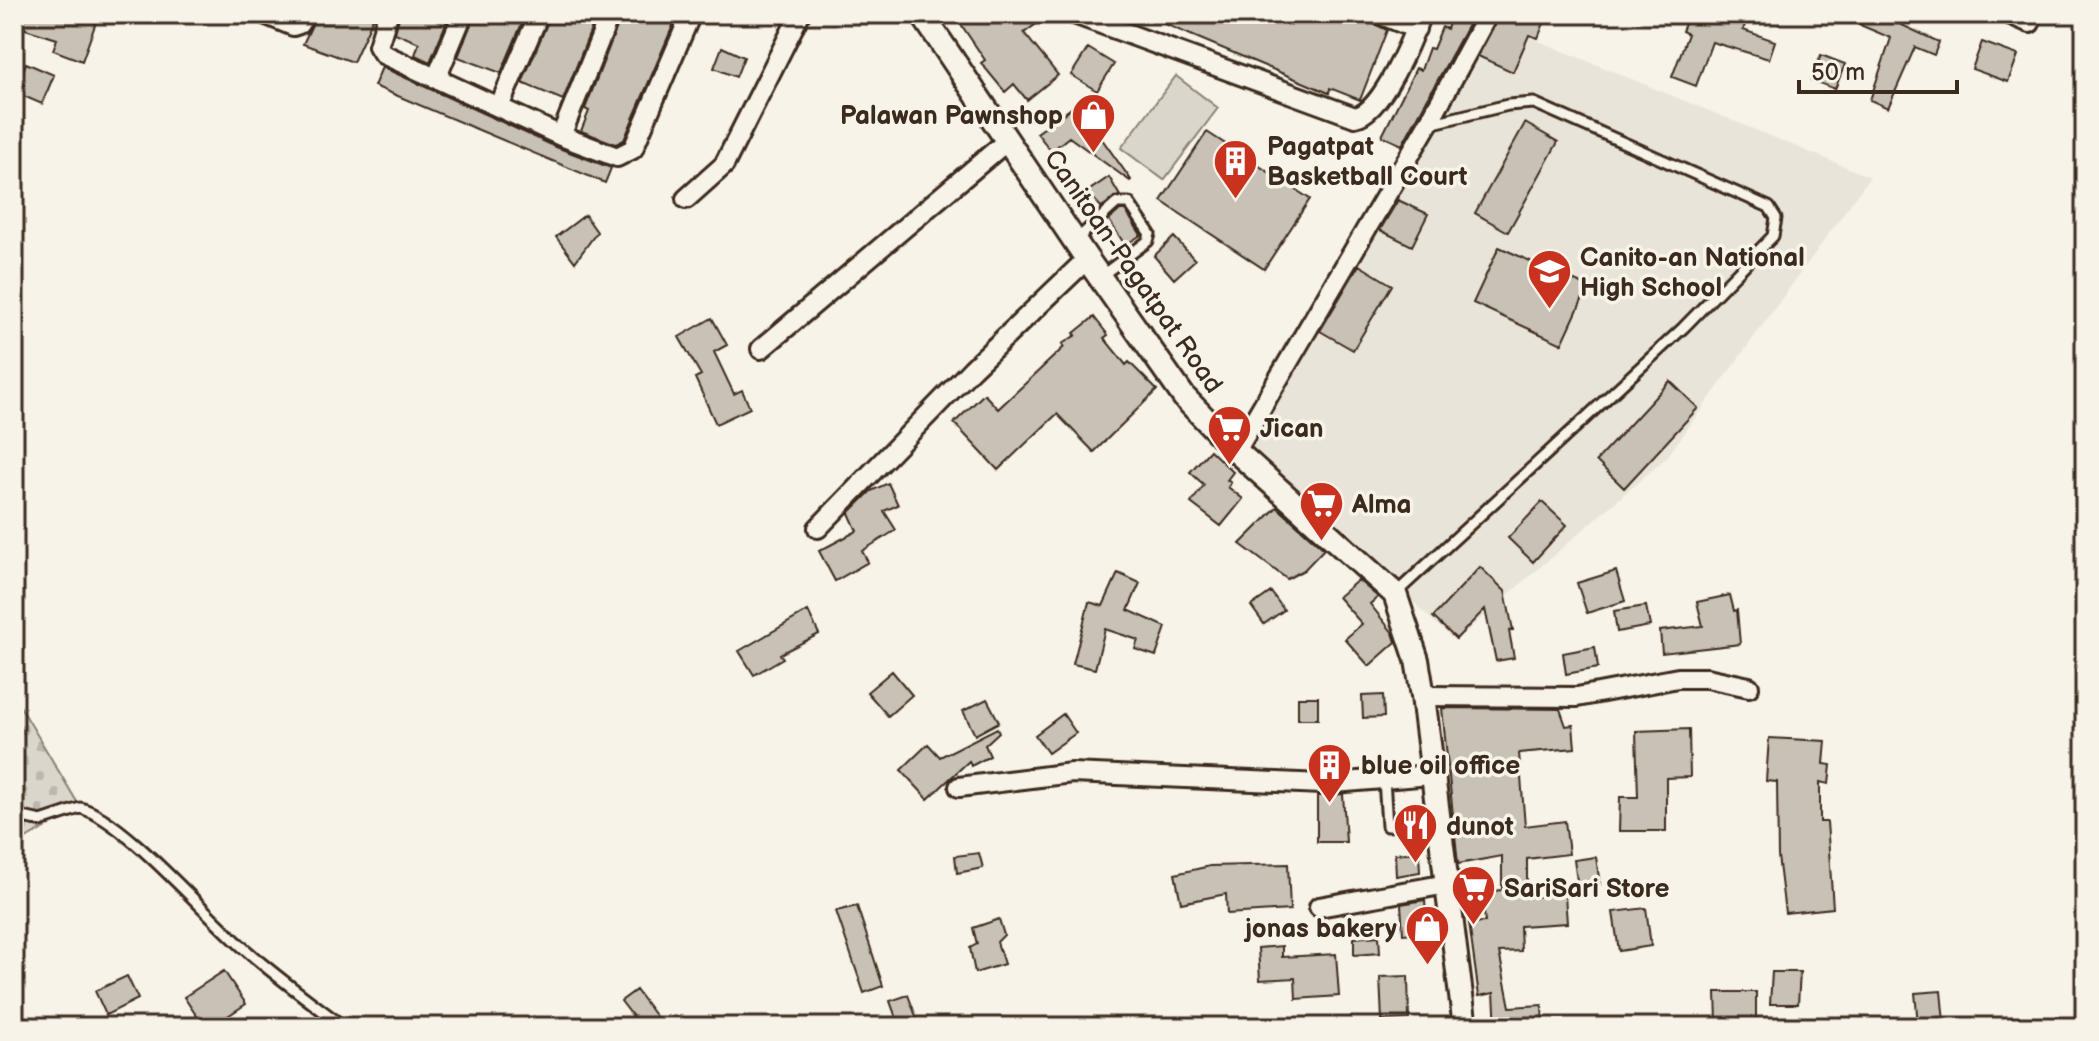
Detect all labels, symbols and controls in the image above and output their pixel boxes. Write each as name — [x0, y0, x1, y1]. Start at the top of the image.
scale bar — [1799, 44, 1957, 94]
text: 50 m — [1811, 58, 1865, 87]
shop icon: Palawan Pawnshop — [1070, 91, 1118, 154]
place label: Palawan Pawnshop — [840, 101, 1063, 132]
place label: Pagatpat Basketball Court — [1267, 132, 1468, 193]
building icon: Pagatpat Basketball Court — [1212, 137, 1260, 200]
street label: Canitoan-Pagatpat Road — [1037, 144, 1229, 400]
place label: Canito-an National High School — [1580, 243, 1805, 304]
school or university icon: Canito-an National High School — [1525, 248, 1573, 311]
supermarket icon: Jican — [1205, 404, 1253, 467]
place label: Jican — [1260, 414, 1324, 445]
supermarket icon: Alma — [1297, 480, 1345, 543]
place label: Alma — [1351, 490, 1412, 521]
building icon: blue oil office — [1306, 741, 1354, 804]
place label: blue oil office — [1361, 751, 1520, 782]
restaurant icon: dunot — [1391, 802, 1439, 865]
place label: dunot — [1446, 812, 1514, 843]
supermarket icon: SariSari Store — [1449, 864, 1497, 927]
place label: SariSari Store — [1504, 874, 1670, 905]
shop icon: jonas bakery — [1404, 904, 1452, 967]
place label: jonas bakery — [1243, 914, 1397, 945]

